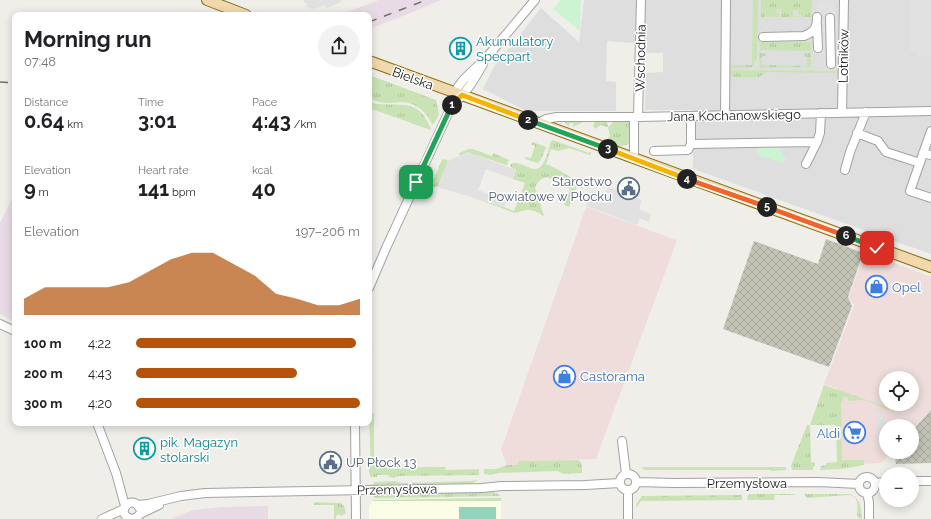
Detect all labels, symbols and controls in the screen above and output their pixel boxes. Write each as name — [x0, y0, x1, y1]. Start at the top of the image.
street label: Wschodnia — [632, 24, 649, 92]
button: share — [318, 25, 360, 67]
text: Morning run — [24, 26, 152, 52]
street label: Lotników — [836, 28, 851, 83]
place label: Akumulatory Specpart — [476, 34, 553, 64]
building icon: Akumulatory Specpart — [447, 35, 473, 61]
text: 07:48 — [24, 54, 56, 69]
street label: Bielska — [390, 64, 436, 93]
pin: 1 — [442, 95, 462, 115]
text: Distance — [24, 96, 68, 109]
text: Time — [138, 96, 164, 109]
text: Pace — [252, 96, 277, 109]
text: 1 — [449, 98, 455, 111]
street label: Jana Kochanowskiego — [667, 107, 801, 124]
text: 0.64 — [24, 109, 64, 133]
text: 3:01 — [138, 109, 176, 133]
text: 4:43 — [252, 109, 291, 133]
pin: 2 — [518, 110, 538, 130]
text: 2 — [525, 113, 531, 126]
text: km — [64, 118, 83, 131]
text: /km — [291, 118, 316, 131]
pin: 3 — [598, 139, 618, 159]
text: 3 — [605, 142, 611, 155]
text: Elevation — [24, 164, 71, 177]
text: Heart rate — [138, 164, 189, 177]
text: kcal — [252, 164, 273, 177]
pin — [399, 165, 433, 199]
pin: 4 — [677, 169, 697, 189]
icon: arrive — [405, 171, 427, 193]
text: 4 — [684, 172, 690, 185]
place label: Starostwo Powiatowe w Płocku — [489, 174, 612, 204]
public building icon: Starostwo Powiatowe w Płocku — [615, 175, 641, 201]
text: 9 — [24, 177, 36, 201]
text: 141 — [138, 177, 169, 201]
text: 40 — [252, 177, 276, 201]
text: m — [36, 186, 49, 199]
text: bpm — [169, 186, 196, 199]
pin: 5 — [757, 197, 777, 217]
text: 5 — [764, 200, 770, 213]
text: Elevation — [24, 224, 79, 239]
text: 197–206 m — [295, 224, 360, 239]
pin: 6 — [836, 226, 856, 246]
text: 6 — [843, 229, 849, 242]
pin — [860, 231, 894, 265]
icon: check — [866, 237, 888, 259]
shop icon: Opel — [863, 274, 889, 300]
place label: Opel — [892, 280, 921, 295]
text: 100 m — [24, 336, 62, 351]
text: 4:22 — [88, 336, 111, 351]
shop icon: Castorama — [552, 363, 578, 389]
text: 200 m — [24, 366, 63, 381]
text: 4:43 — [88, 366, 112, 381]
place label: Castorama — [580, 369, 645, 384]
map controls — [879, 371, 919, 507]
button: locate — [879, 371, 919, 411]
text: 300 m — [24, 396, 62, 411]
text: 4:20 — [88, 396, 112, 411]
button: + — [879, 419, 919, 459]
supermarket icon: Aldi — [842, 420, 868, 446]
place label: Aldi — [817, 426, 840, 441]
place label: pik. Magazyn stolarski — [160, 435, 238, 465]
building icon: pik. Magazyn stolarski — [132, 436, 158, 462]
public building icon: UP Płock 13 — [317, 449, 343, 475]
place label: UP Płock 13 — [346, 455, 416, 470]
button: − — [879, 467, 919, 507]
street label: Przemysłowa — [707, 476, 787, 491]
street label: Przemysłowa — [357, 481, 437, 498]

